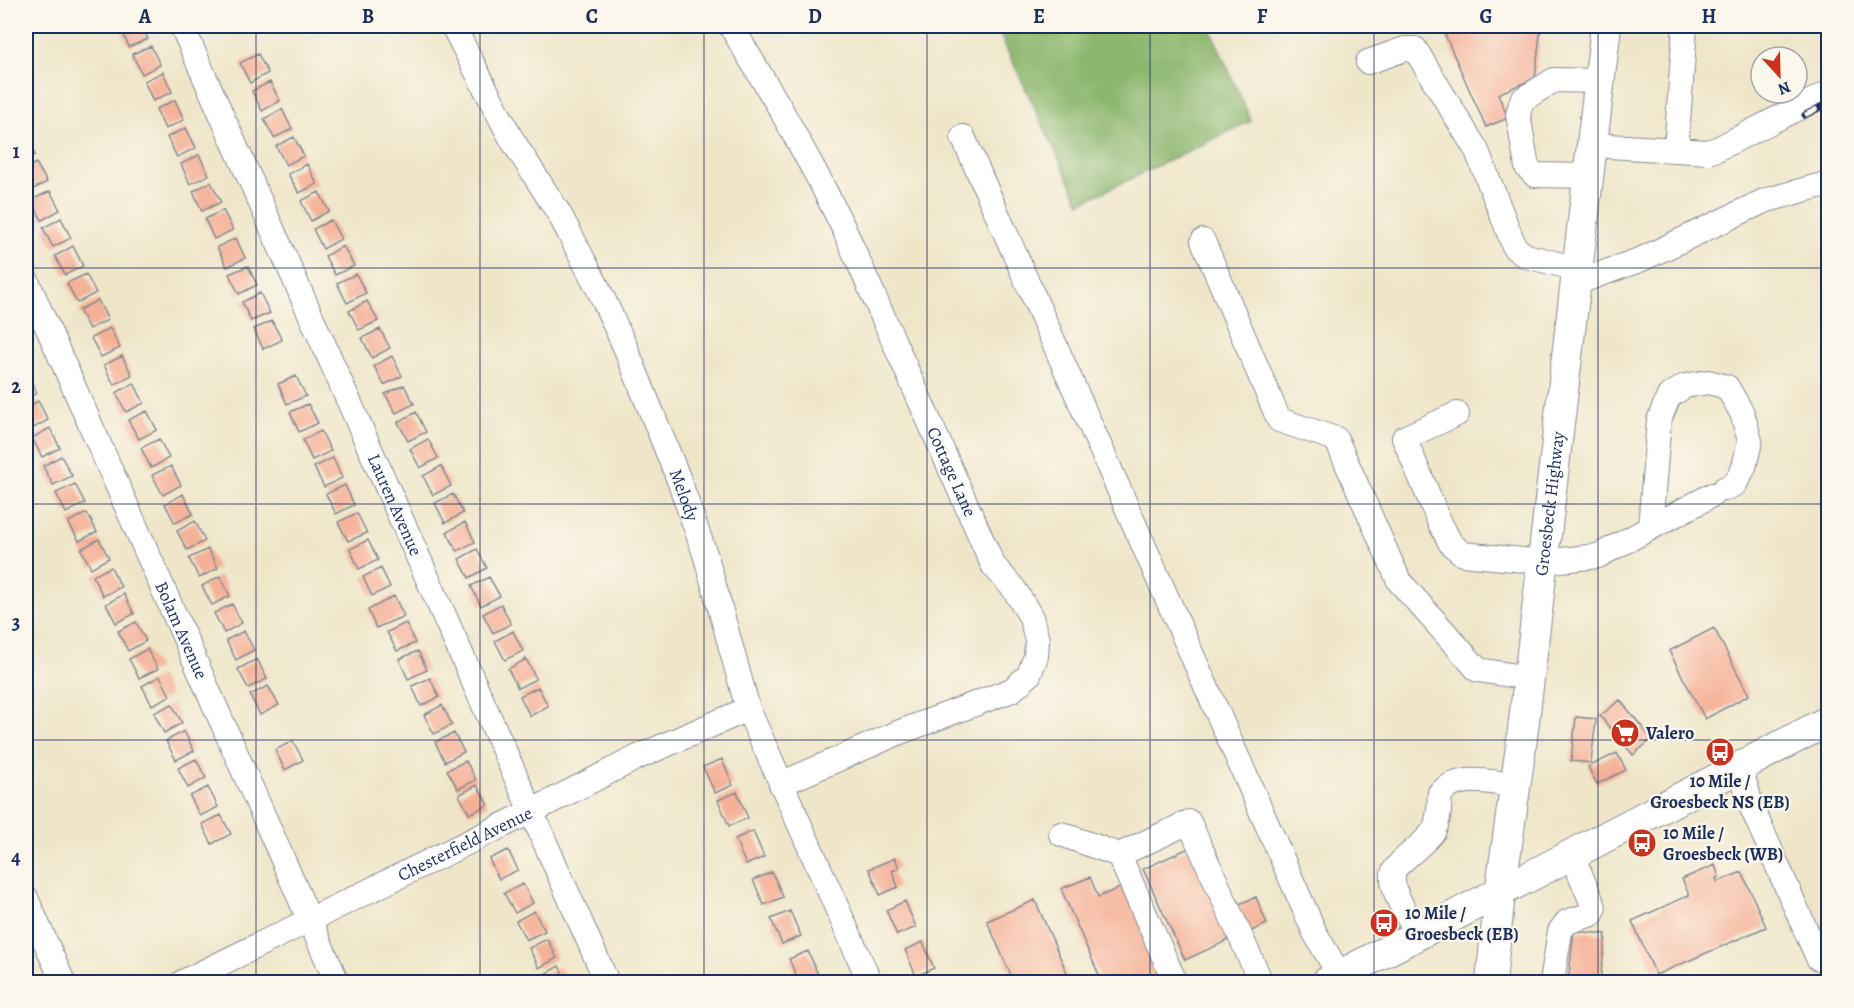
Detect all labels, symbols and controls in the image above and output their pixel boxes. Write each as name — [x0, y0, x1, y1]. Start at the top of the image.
text: A — [138, 3, 152, 30]
text: B — [362, 3, 374, 30]
text: C — [586, 3, 598, 30]
text: D — [808, 3, 822, 30]
text: E — [1033, 3, 1045, 30]
text: F — [1257, 3, 1268, 30]
text: G — [1479, 3, 1493, 30]
text: H — [1702, 3, 1717, 30]
north arrow — [1749, 45, 1809, 105]
text: N — [1774, 76, 1794, 100]
text: 1 — [12, 138, 20, 165]
text: 2 — [11, 373, 21, 400]
street label: Cottage Lane — [921, 423, 982, 521]
street label: Groesbeck Highway — [1529, 429, 1570, 577]
street label: Lauren Avenue — [362, 450, 428, 560]
street label: Melody — [664, 465, 705, 525]
street label: Bolam Avenue — [149, 577, 213, 683]
text: 3 — [12, 609, 20, 636]
supermarket icon: Valero — [1609, 717, 1641, 749]
place label: Valero — [1645, 721, 1694, 745]
bus stop icon: 10 Mile / Groesbeck NS (EB) — [1704, 736, 1736, 768]
place label: 10 Mile / Groesbeck NS (EB) — [1650, 769, 1790, 814]
street label: Chesterfield Avenue — [394, 801, 536, 887]
place label: 10 Mile / Groesbeck (WB) — [1663, 821, 1783, 866]
bus stop icon: 10 Mile / Groesbeck (WB) — [1626, 827, 1658, 859]
text: 4 — [11, 844, 21, 871]
place label: 10 Mile / Groesbeck (EB) — [1405, 901, 1519, 946]
bus stop icon: 10 Mile / Groesbeck (EB) — [1368, 907, 1400, 939]

